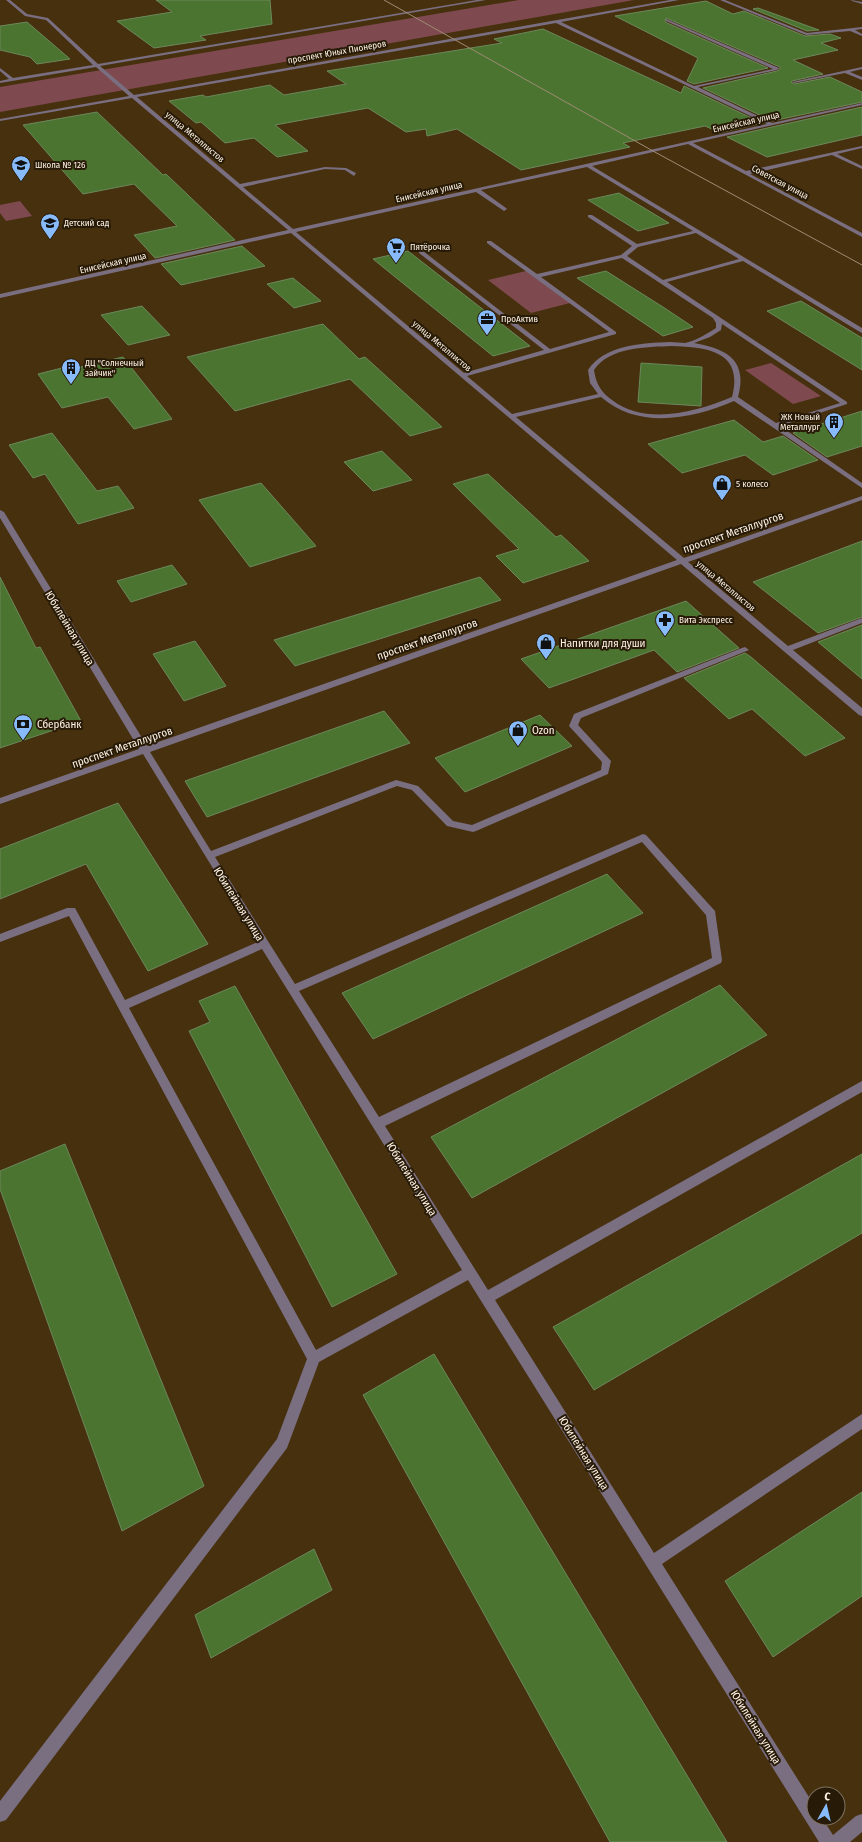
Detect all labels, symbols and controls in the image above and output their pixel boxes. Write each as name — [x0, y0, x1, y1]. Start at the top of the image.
street label: проспект Юных Пионеров — [287, 38, 387, 66]
street label: улица Металлистов — [164, 109, 227, 165]
street label: Енисейская улица — [712, 109, 781, 135]
school or university icon: Школа № 126 — [10, 154, 32, 182]
place label: Школа № 126 — [35, 160, 86, 170]
street label: Советская улица — [750, 163, 811, 201]
street label: Енисейская улица — [395, 179, 464, 205]
school or university icon: Детский сад — [39, 212, 61, 240]
place label: Детский сад — [63, 218, 110, 228]
supermarket icon: Пятёрочка — [385, 236, 407, 264]
place label: Пятёрочка — [410, 242, 451, 252]
street label: Енисейская улица — [79, 250, 148, 276]
office icon: ПроАктив — [476, 308, 498, 336]
place label: ПроАктив — [501, 314, 538, 324]
street label: улица Металлистов — [411, 318, 474, 374]
building icon: ДЦ "Солнечный зайчик" — [60, 357, 82, 385]
place label: ДЦ "Солнечный зайчик" — [84, 358, 144, 378]
building icon: ЖК Новый Металлург — [823, 411, 845, 439]
place label: ЖК Новый Металлург — [780, 412, 821, 432]
shop icon: 5 колесо — [711, 473, 733, 501]
place label: 5 колесо — [736, 479, 769, 489]
street label: проспект Металлургов — [681, 509, 785, 556]
street label: улица Металлистов — [695, 558, 758, 614]
street label: Юбилейная улица — [42, 589, 97, 668]
pharmacy icon: Вита Экспресс — [654, 609, 676, 637]
place label: Вита Экспресс — [679, 615, 733, 625]
street label: проспект Металлургов — [375, 616, 479, 663]
shop icon: Напитки для души — [535, 632, 557, 660]
place label: Напитки для души — [560, 637, 646, 650]
bank icon: Сбербанк — [12, 713, 34, 741]
place label: Сбербанк — [37, 718, 82, 731]
shop icon: Ozon — [507, 719, 529, 747]
street label: проспект Металлургов — [70, 724, 174, 771]
place label: Ozon — [532, 724, 555, 737]
street label: Юбилейная улица — [211, 865, 266, 944]
street label: Юбилейная улица — [384, 1140, 439, 1219]
street label: Юбилейная улица — [556, 1414, 611, 1493]
street label: Юбилейная улица — [728, 1688, 783, 1767]
north arrow — [806, 1786, 846, 1826]
text: С — [824, 1790, 831, 1803]

